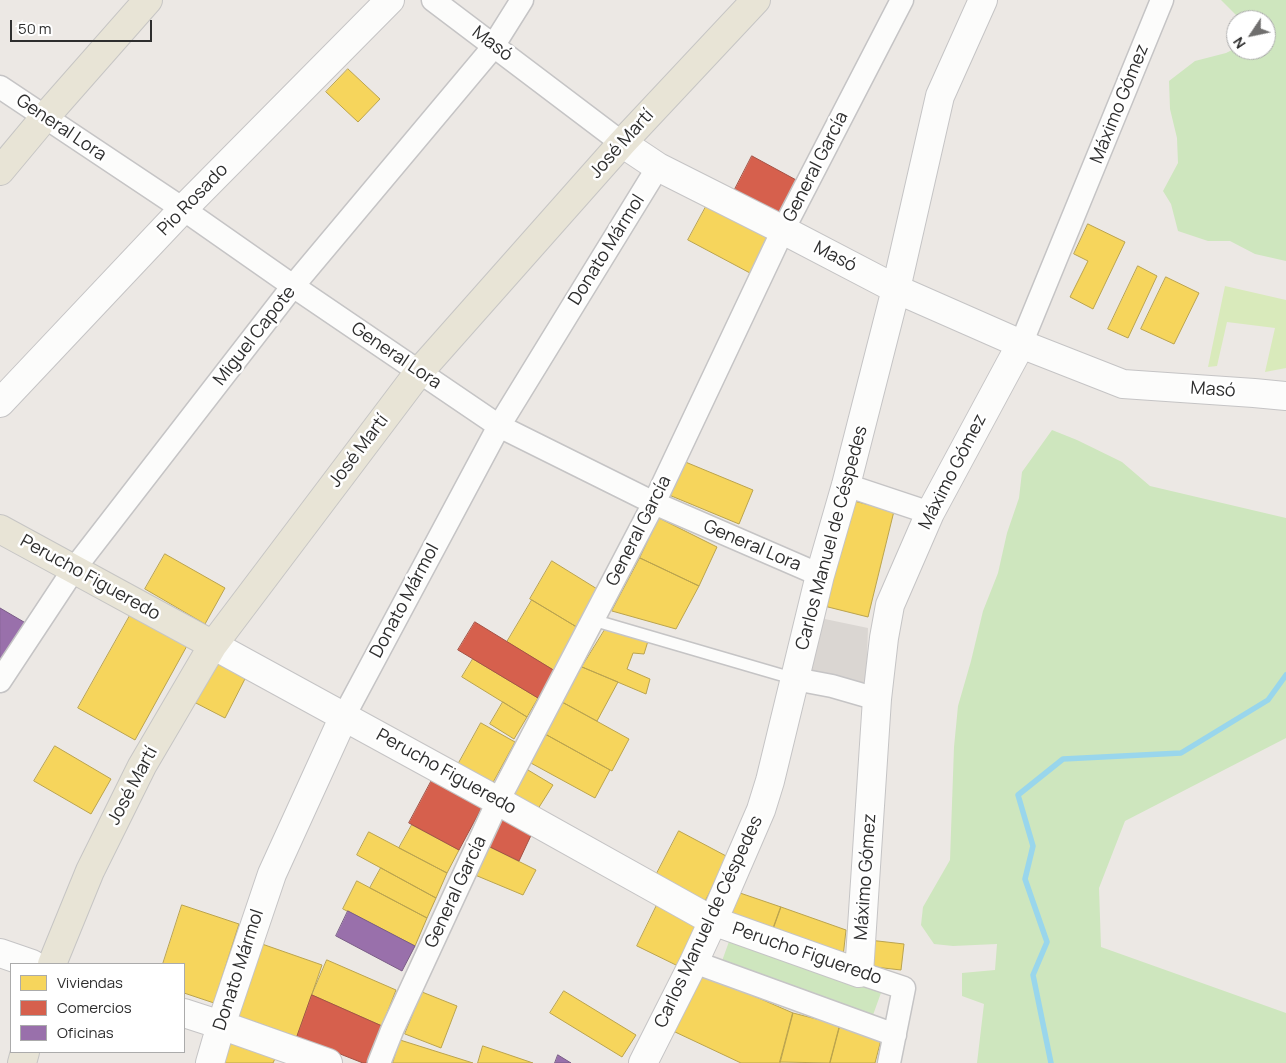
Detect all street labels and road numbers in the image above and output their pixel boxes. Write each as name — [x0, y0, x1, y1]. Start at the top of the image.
street label: Masó — [467, 22, 517, 66]
street label: Máximo Gómez — [1086, 41, 1154, 167]
street label: General Lora — [12, 90, 110, 166]
street label: José Martí — [585, 105, 659, 183]
street label: General García — [779, 108, 853, 226]
street label: Pio Rosado — [153, 159, 233, 241]
street label: Donato Mármol — [564, 191, 650, 309]
street label: Masó — [810, 237, 860, 277]
street label: Miguel Capote — [209, 282, 301, 390]
street label: General Lora — [347, 318, 445, 394]
street label: Masó — [1190, 378, 1236, 402]
street label: José Martí — [325, 410, 393, 492]
street label: Máximo Gómez — [915, 411, 991, 533]
street label: Carlos Manuel de Céspedes — [792, 423, 872, 653]
street label: General García — [602, 472, 676, 590]
street label: General Lora — [700, 516, 804, 576]
street label: Perucho Figueredo — [16, 531, 164, 625]
street label: Donato Mármol — [366, 540, 444, 662]
street label: Perucho Figueredo — [372, 725, 520, 819]
street label: José Martí — [103, 743, 163, 829]
street label: Carlos Manuel de Céspedes — [650, 813, 768, 1031]
street label: Máximo Gómez — [851, 813, 881, 941]
street label: General García — [421, 833, 491, 951]
street label: Donato Mármol — [209, 907, 269, 1033]
street label: Perucho Figueredo — [729, 918, 885, 990]

